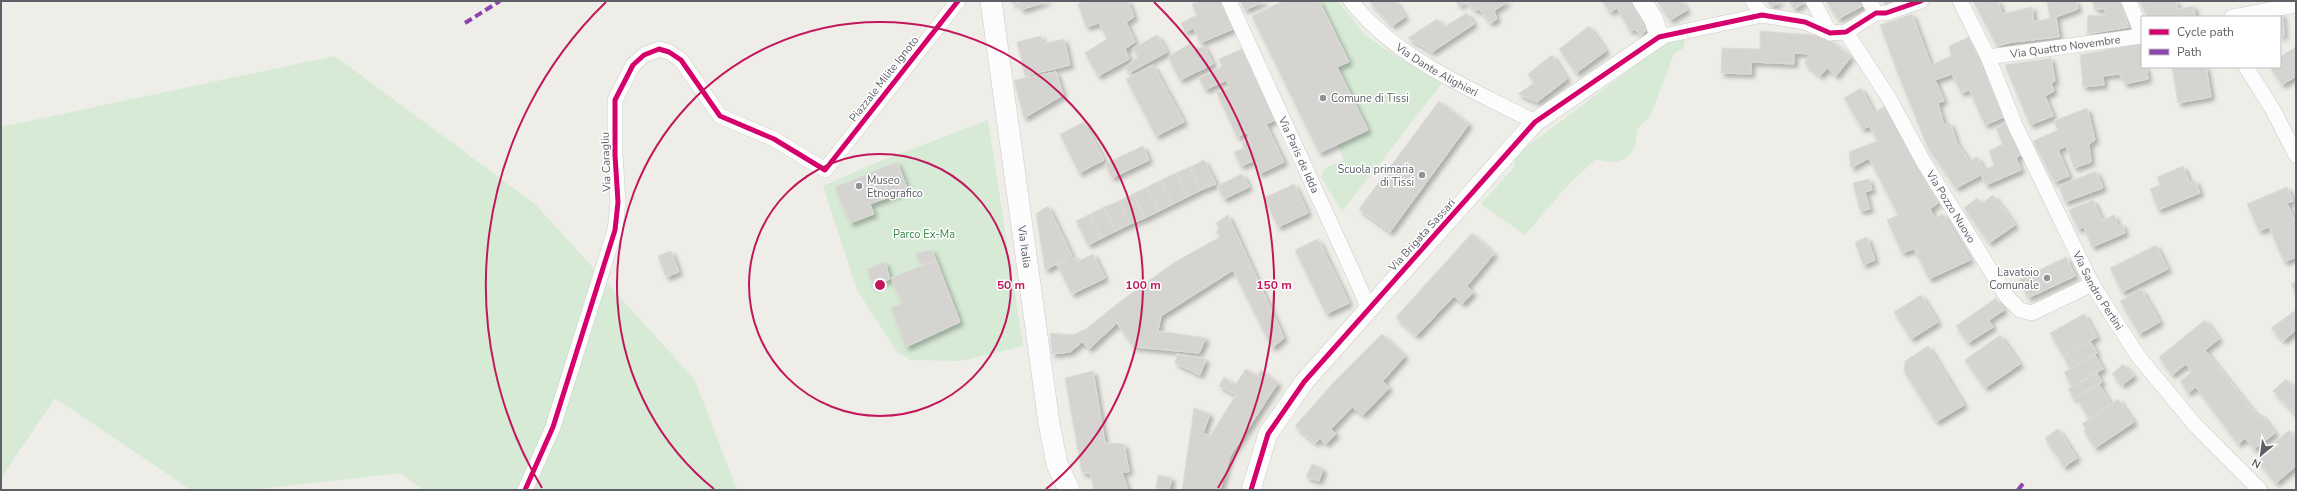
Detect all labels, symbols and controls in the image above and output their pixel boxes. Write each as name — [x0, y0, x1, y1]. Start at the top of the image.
legend — [2141, 16, 2281, 68]
text: Cycle path — [2177, 24, 2234, 40]
street label: Via Quattro Novembre — [2008, 32, 2121, 62]
street label: Piazzale Milite Ignoto — [846, 33, 922, 125]
street label: Via Dante Alighieri — [1392, 39, 1481, 100]
text: Path — [2177, 44, 2202, 60]
place label: Comune di Tissi — [1331, 91, 1409, 106]
marker: Comune di Tissi — [1318, 93, 1328, 103]
street label: Via Paris de Idda — [1275, 113, 1323, 196]
street label: Via Caragliu — [597, 132, 615, 193]
place label: Scuola primaria di Tissi — [1337, 162, 1414, 190]
street label: Via Pozzo Nuovo — [1923, 167, 1979, 246]
marker: Scuola primaria di Tissi — [1417, 170, 1427, 180]
place label: Museo Etnografico — [867, 173, 923, 201]
marker: Museo Etnografico — [854, 181, 864, 191]
street label: Via Brigata Sassari — [1385, 195, 1459, 275]
street label: Via Italia — [1014, 223, 1035, 269]
park label: Parco Ex-Ma — [893, 227, 955, 242]
street label: Via Sandro Pertini — [2069, 247, 2127, 333]
place label: Lavatoio Comunale — [1989, 265, 2039, 293]
marker: Lavatoio Comunale — [2042, 273, 2052, 283]
text: 50 m — [997, 277, 1025, 293]
text: 100 m — [1125, 277, 1161, 293]
text: 150 m — [1256, 277, 1292, 293]
centre of rings — [873, 278, 887, 292]
north arrow — [2241, 435, 2281, 475]
text: N — [2249, 455, 2264, 472]

